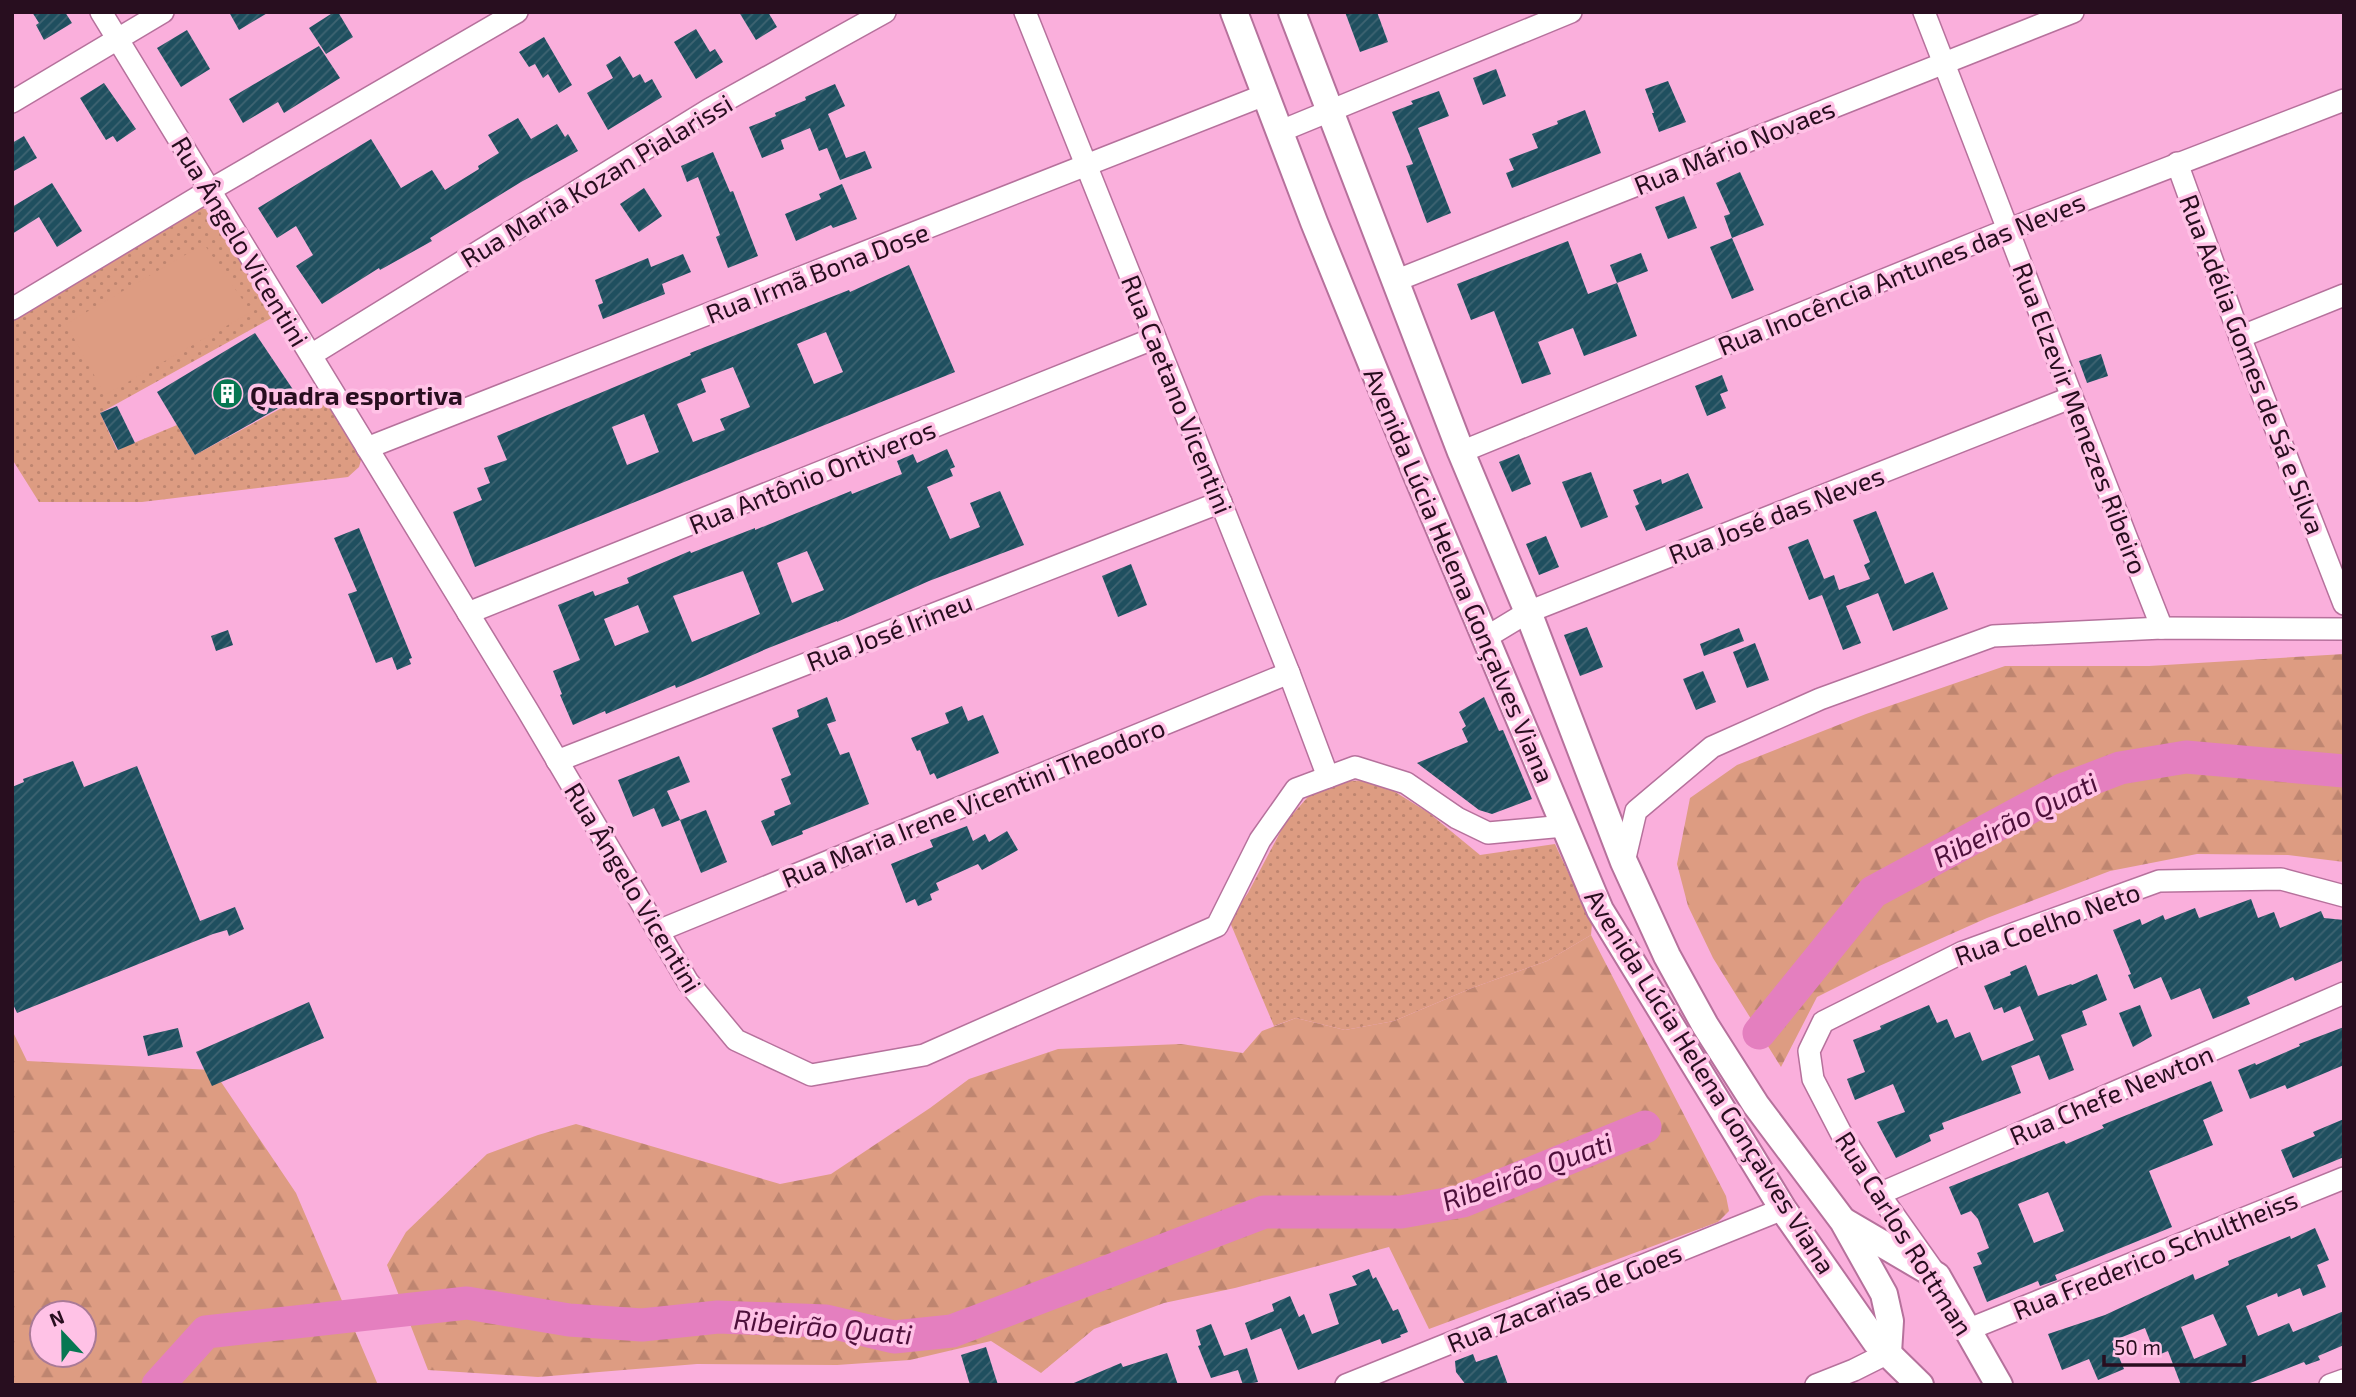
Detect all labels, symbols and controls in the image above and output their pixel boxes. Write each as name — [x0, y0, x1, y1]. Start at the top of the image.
street label: Rua Maria Kozan Pialarissi — [455, 87, 737, 273]
street label: Rua Mário Novaes — [1629, 92, 1839, 200]
street label: Rua Ângelo Vicentini — [166, 130, 316, 352]
street label: Rua Inocência Antunes das Neves — [1713, 185, 2089, 361]
street label: Rua Adélia Gomes de Sá e Silva — [2174, 190, 2332, 538]
street label: Rua Irmã Bona Dose — [701, 215, 933, 329]
street label: Rua Elzevir Menezes Ribeiro — [2007, 258, 2155, 578]
street label: Rua Caetano Vicentini — [1116, 270, 1240, 518]
street label: Avenida Lúcia Helena Gonçalves Viana — [1356, 363, 1562, 788]
building icon: Quadra esportiva — [210, 377, 244, 411]
place label: Quadra esportiva — [250, 379, 463, 411]
street label: Rua Antônio Ontiveros — [684, 412, 940, 540]
street label: Rua José das Neves — [1664, 459, 1888, 569]
street label: Rua José Irineu — [802, 585, 976, 677]
street label: Rua Maria Irene Vicentini Theodoro — [777, 711, 1169, 893]
water label: Ribeirão Quati — [1927, 764, 2103, 874]
street label: Rua Ângelo Vicentini — [559, 776, 709, 998]
street label: Rua Coelho Neto — [1950, 875, 2144, 971]
street label: Avenida Lúcia Helena Gonçalves Viana — [1578, 883, 1843, 1280]
street label: Rua Chefe Newton — [2005, 1037, 2217, 1151]
water label: Ribeirão Quati — [1437, 1124, 1617, 1218]
street label: Rua Carlos Rottman — [1830, 1125, 1980, 1341]
street label: Rua Frederico Schultheiss — [2008, 1183, 2302, 1325]
street label: Rua Zacarias de Goes — [1442, 1236, 1686, 1358]
north arrow — [28, 1299, 98, 1369]
water label: Ribeirão Quati — [732, 1301, 914, 1351]
text: N — [46, 1305, 67, 1331]
scale bar — [2104, 1324, 2244, 1368]
text: 50 m — [2114, 1334, 2161, 1359]

